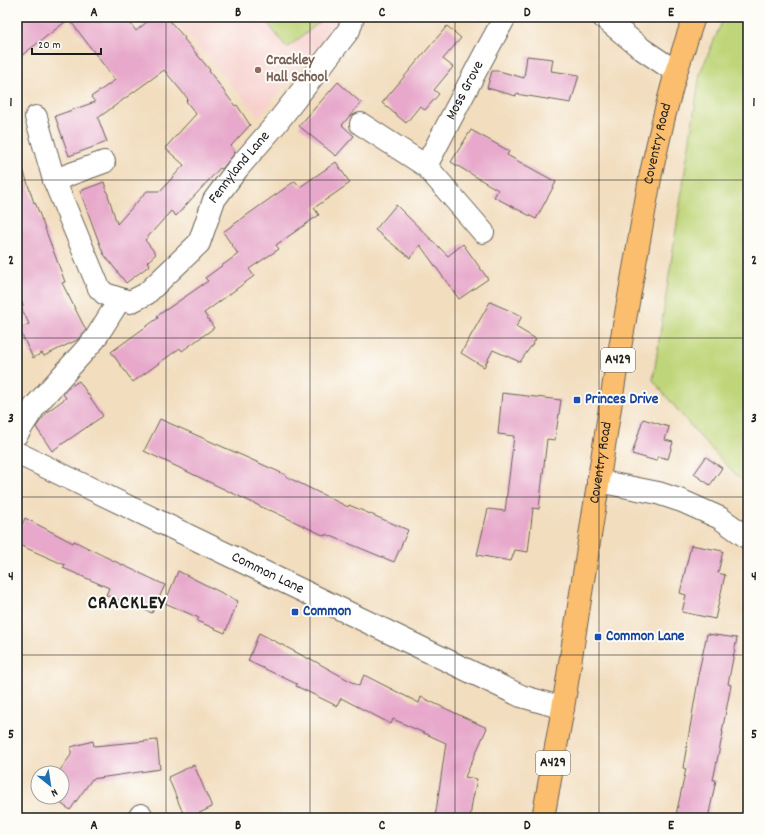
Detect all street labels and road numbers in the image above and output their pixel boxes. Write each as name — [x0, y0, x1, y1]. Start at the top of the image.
street label: Moss Grove — [441, 57, 490, 124]
street label: Coventry Road — [638, 101, 678, 186]
street label: Fennyland Lane — [203, 126, 276, 209]
road number: A429 — [601, 348, 635, 372]
street label: Coventry Road — [584, 420, 619, 505]
street label: Common Lane — [227, 547, 308, 601]
road number: A429 — [536, 751, 570, 775]

